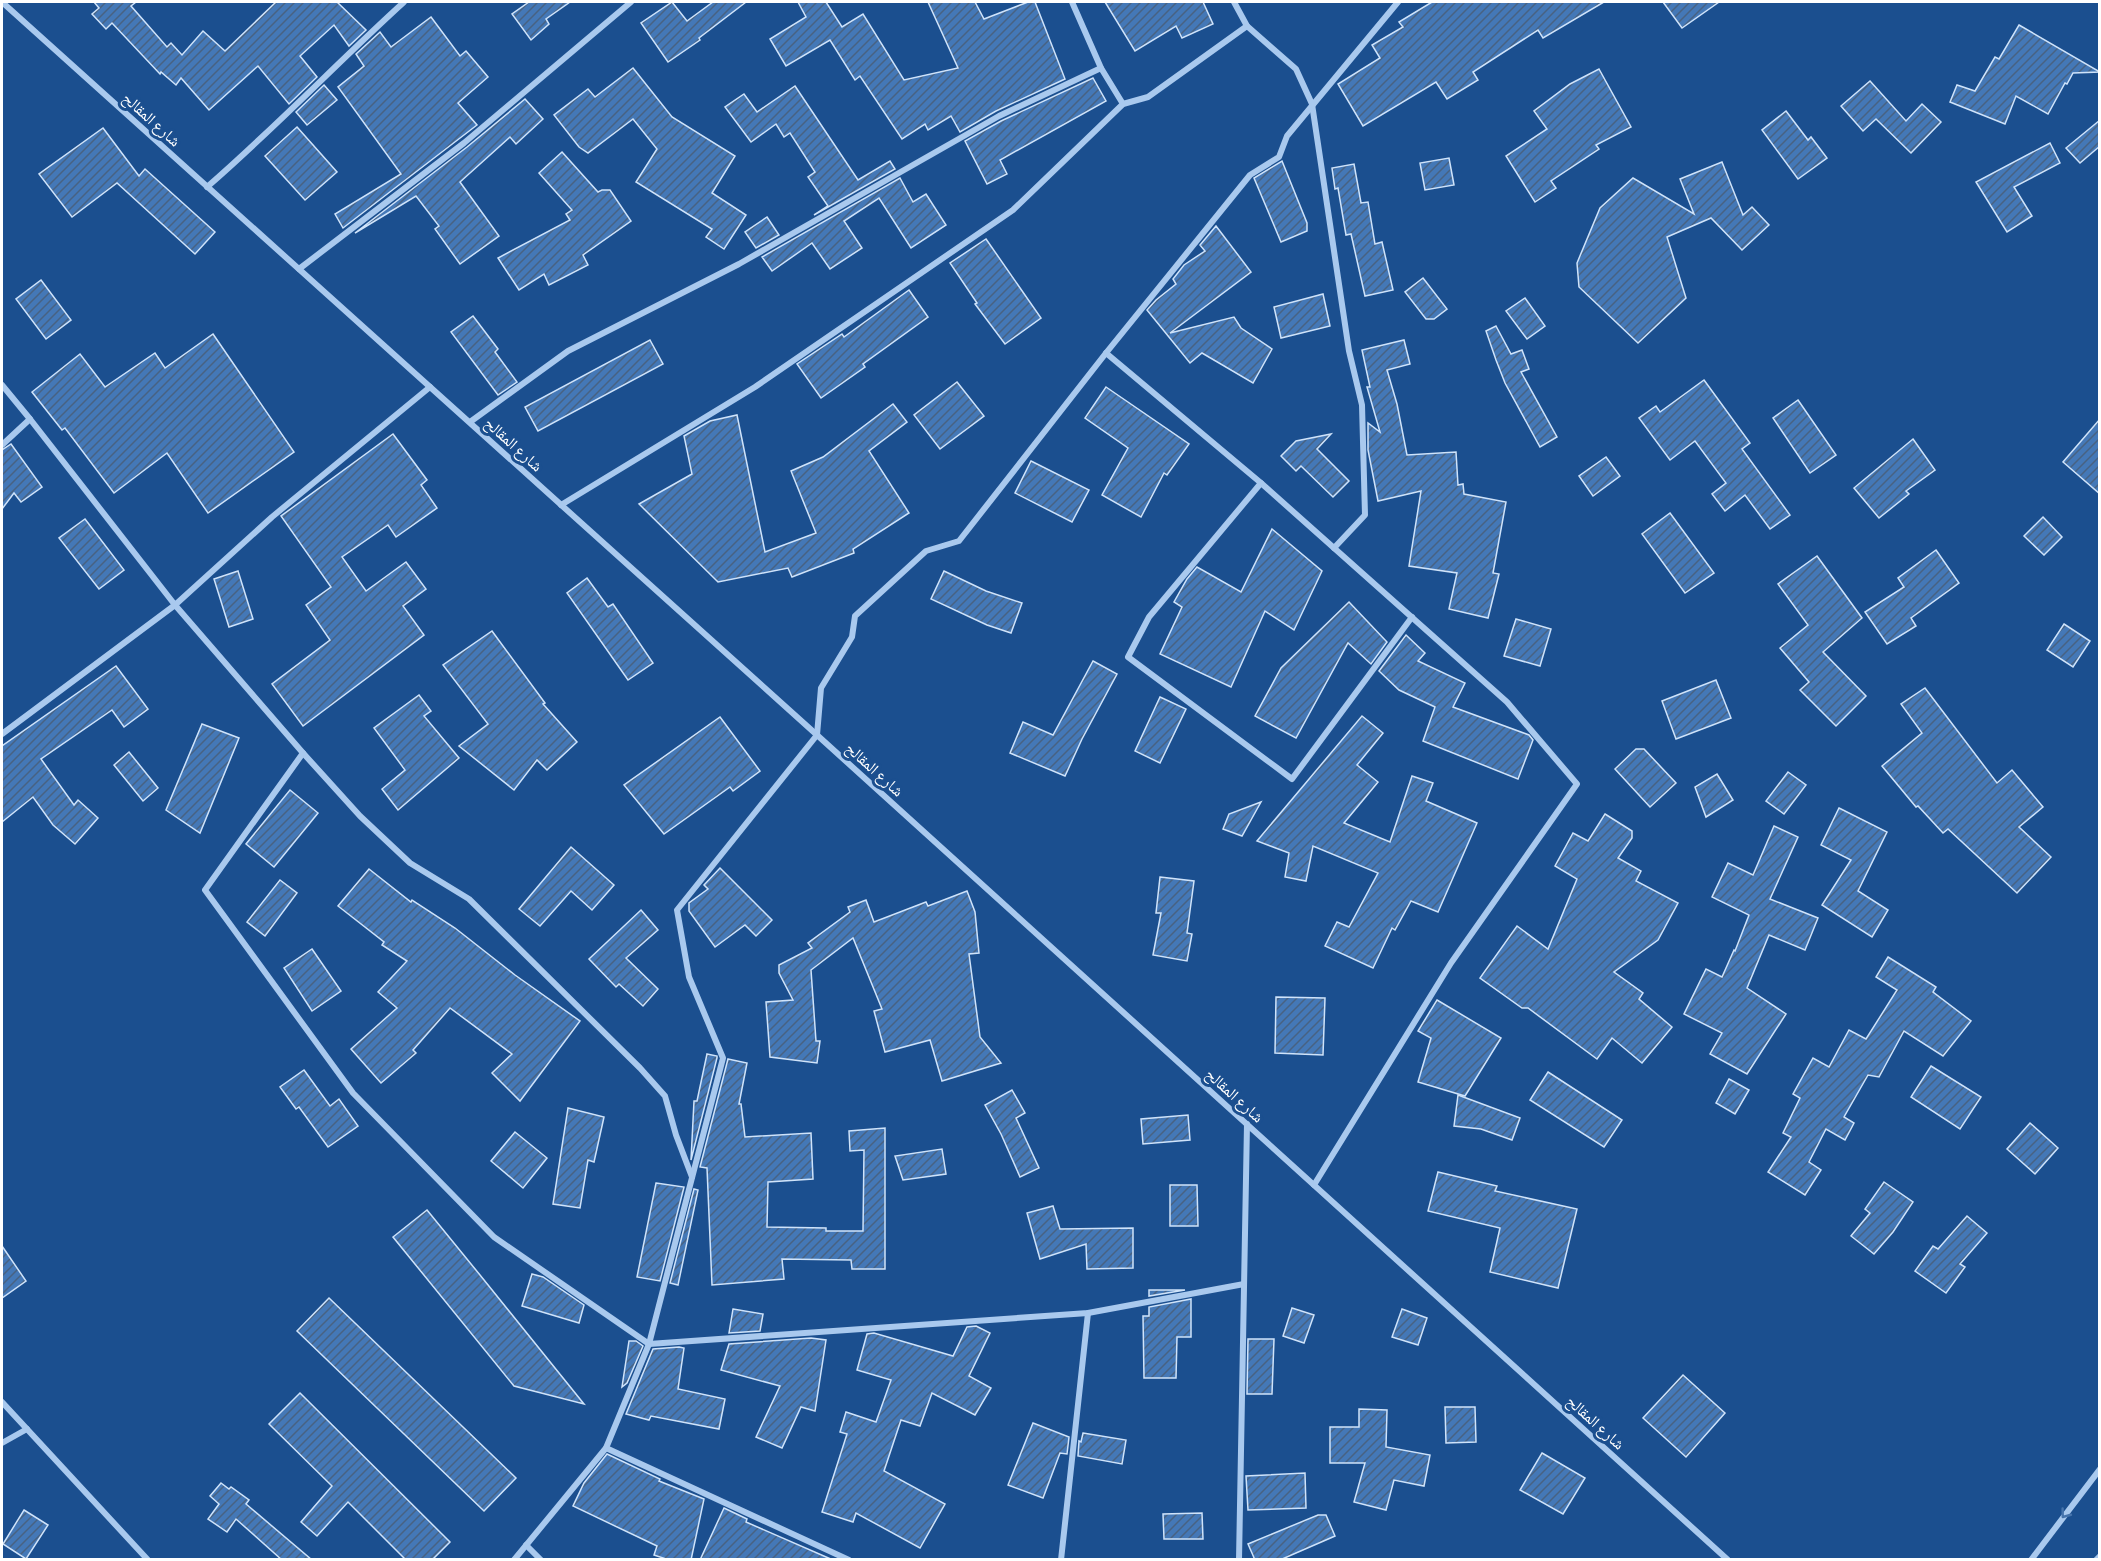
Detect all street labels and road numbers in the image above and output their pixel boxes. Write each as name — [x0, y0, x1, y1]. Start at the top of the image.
street label: شارع المقالح — [117, 88, 185, 152]
street label: شارع المقالح — [479, 413, 547, 477]
street label: شارع المقالح — [840, 738, 908, 802]
street label: شارع المقالح — [1200, 1064, 1268, 1128]
street label: شارع المقالح — [1561, 1391, 1629, 1455]

